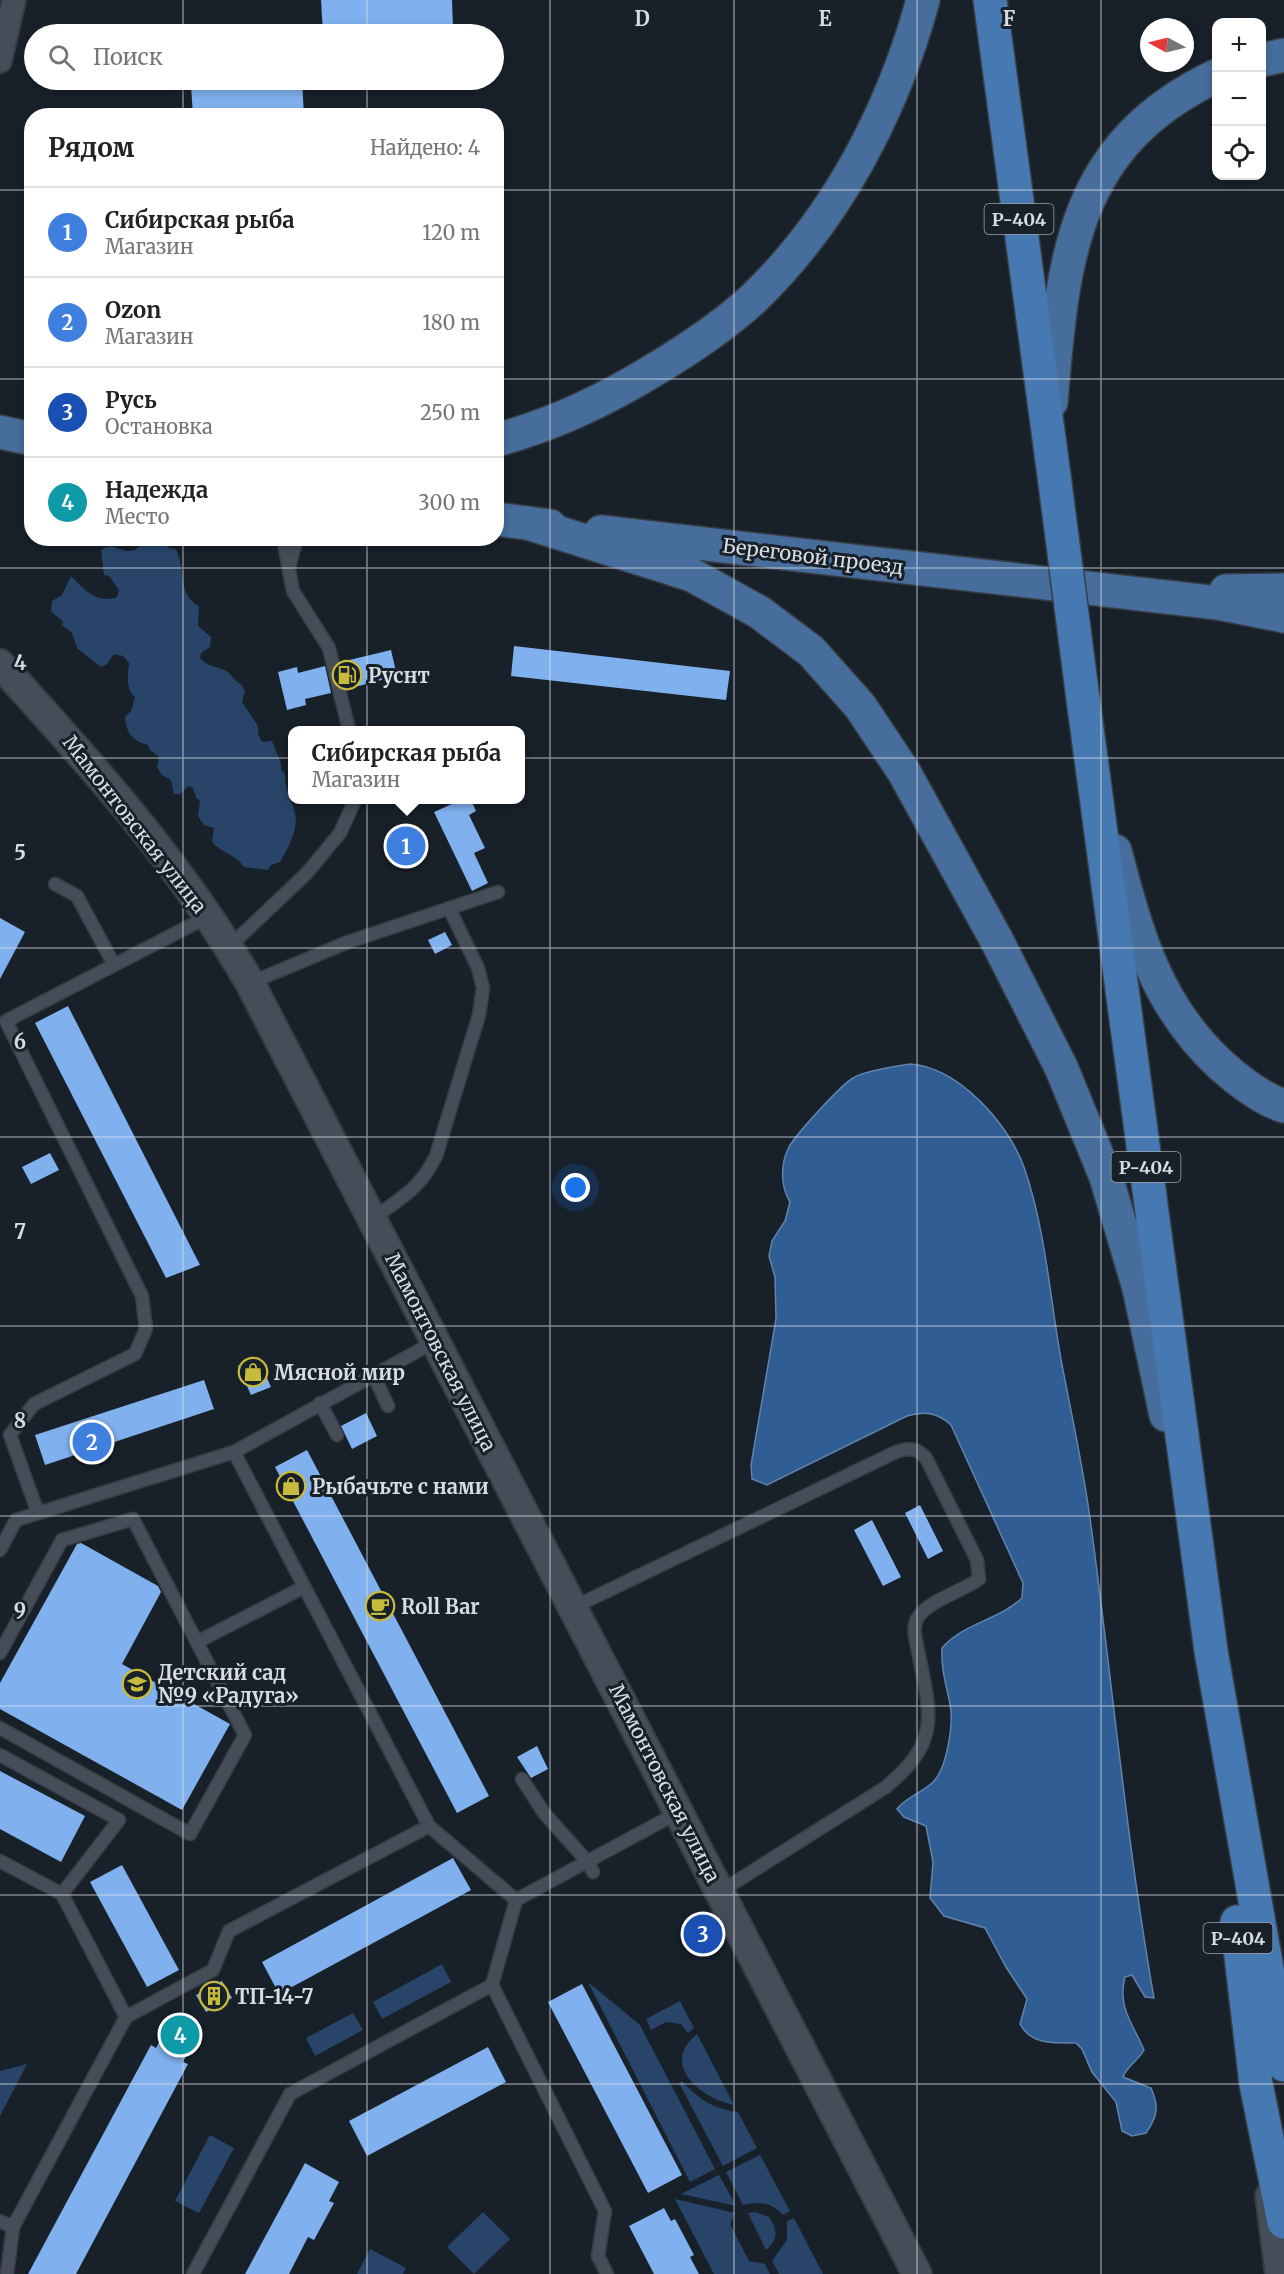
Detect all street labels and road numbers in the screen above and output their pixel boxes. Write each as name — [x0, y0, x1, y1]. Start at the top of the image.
road number: Р-404 — [984, 204, 1054, 234]
street label: Береговой проезд — [721, 532, 905, 580]
street label: Мамонтовская улица — [58, 730, 212, 918]
road number: Р-404 — [1112, 1152, 1180, 1182]
street label: Мамонтовская улица — [380, 1249, 502, 1455]
street label: Мамонтовская улица — [604, 1680, 726, 1886]
road number: Р-404 — [1204, 1923, 1272, 1953]

